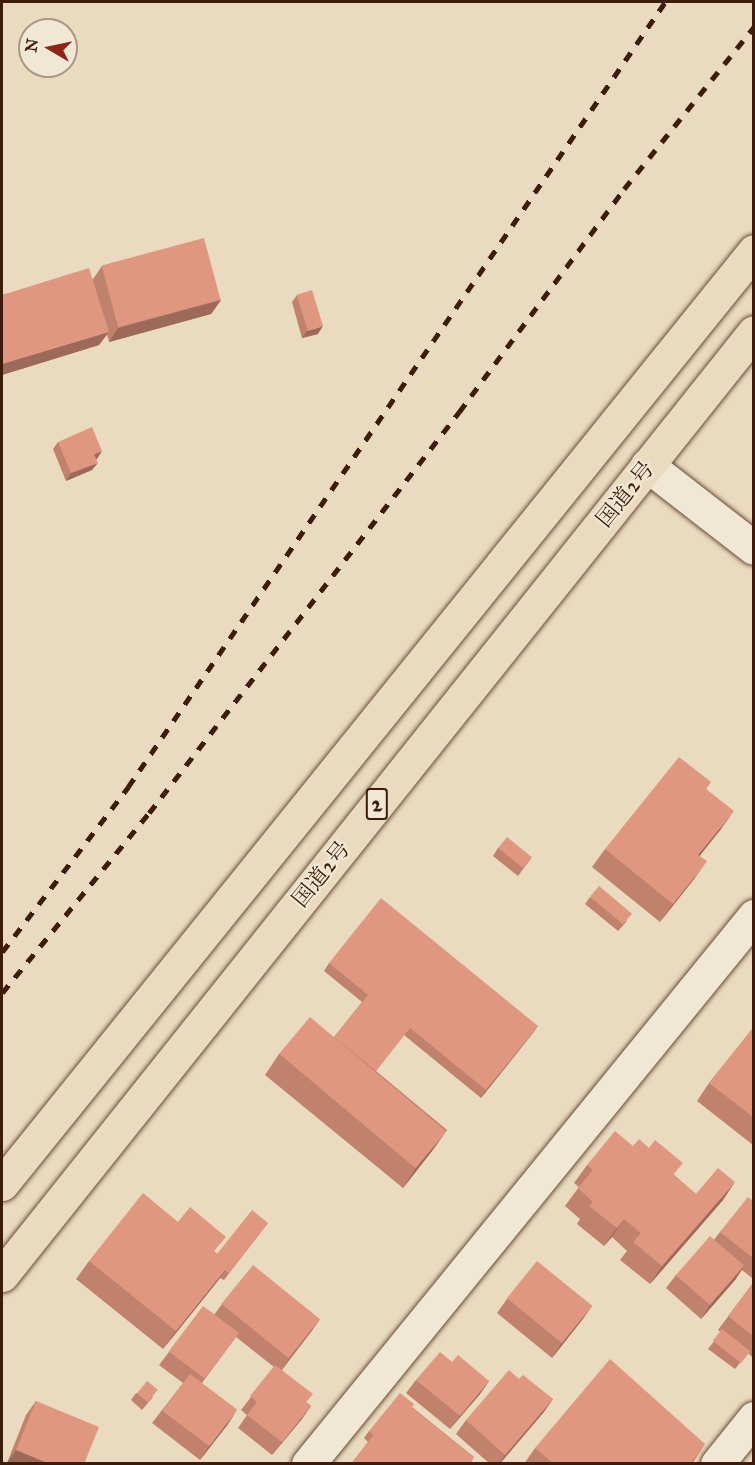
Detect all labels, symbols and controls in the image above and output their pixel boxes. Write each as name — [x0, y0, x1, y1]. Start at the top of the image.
north arrow — [18, 18, 78, 78]
text: N — [21, 37, 42, 54]
street label: 国道2号 — [591, 456, 659, 532]
road number: 2 — [365, 786, 389, 822]
street label: 国道2号 — [287, 836, 355, 912]

